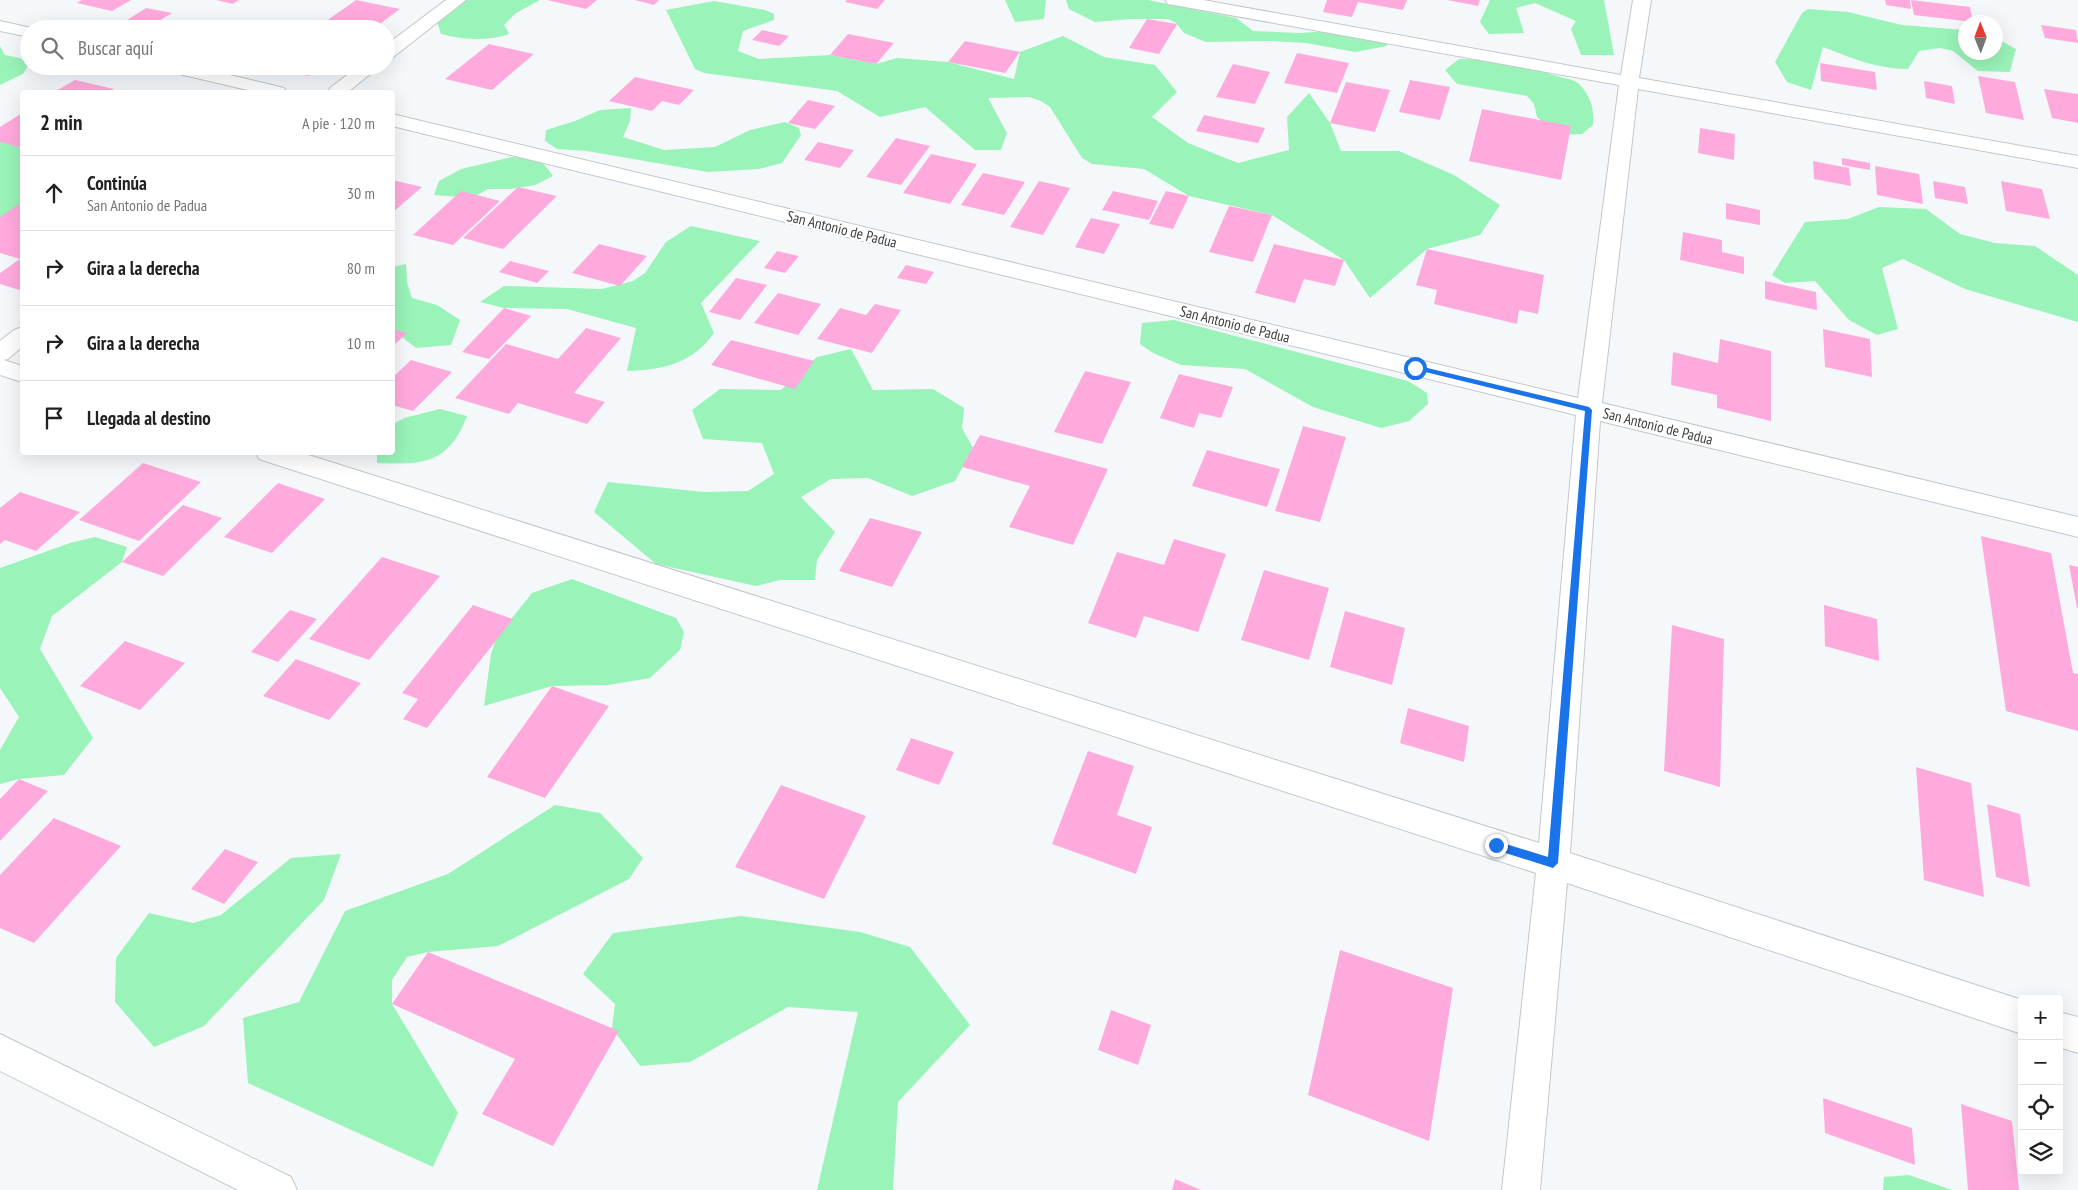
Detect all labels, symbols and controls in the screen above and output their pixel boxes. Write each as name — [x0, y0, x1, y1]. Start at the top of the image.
north arrow — [1958, 15, 2003, 60]
search box — [20, 20, 395, 75]
icon: search — [38, 34, 66, 62]
text: Buscar aquí — [78, 36, 153, 60]
text: 2 min — [40, 109, 82, 136]
text: A pie · 120 m — [302, 113, 375, 133]
text: Continúa — [87, 171, 147, 195]
icon: ahead — [40, 179, 68, 207]
text: 30 m — [347, 183, 375, 203]
text: San Antonio de Padua — [87, 195, 207, 215]
street label: San Antonio de Padua — [785, 206, 899, 252]
icon: right — [40, 254, 68, 282]
text: Gira a la derecha — [87, 256, 200, 280]
text: 80 m — [347, 258, 375, 278]
street label: San Antonio de Padua — [1178, 301, 1292, 347]
icon: right — [40, 329, 68, 357]
text: Gira a la derecha — [87, 331, 200, 355]
text: 10 m — [347, 333, 375, 353]
route start — [1404, 357, 1427, 380]
street label: San Antonio de Padua — [1601, 403, 1715, 449]
icon: arrive — [40, 404, 68, 432]
text: Llegada al destino — [87, 406, 211, 430]
route end — [1485, 834, 1508, 857]
map controls — [2018, 995, 2063, 1175]
button: + — [2018, 995, 2063, 1040]
button: − — [2018, 1040, 2063, 1085]
button: locate — [2018, 1085, 2063, 1130]
button: layers — [2018, 1130, 2063, 1175]

